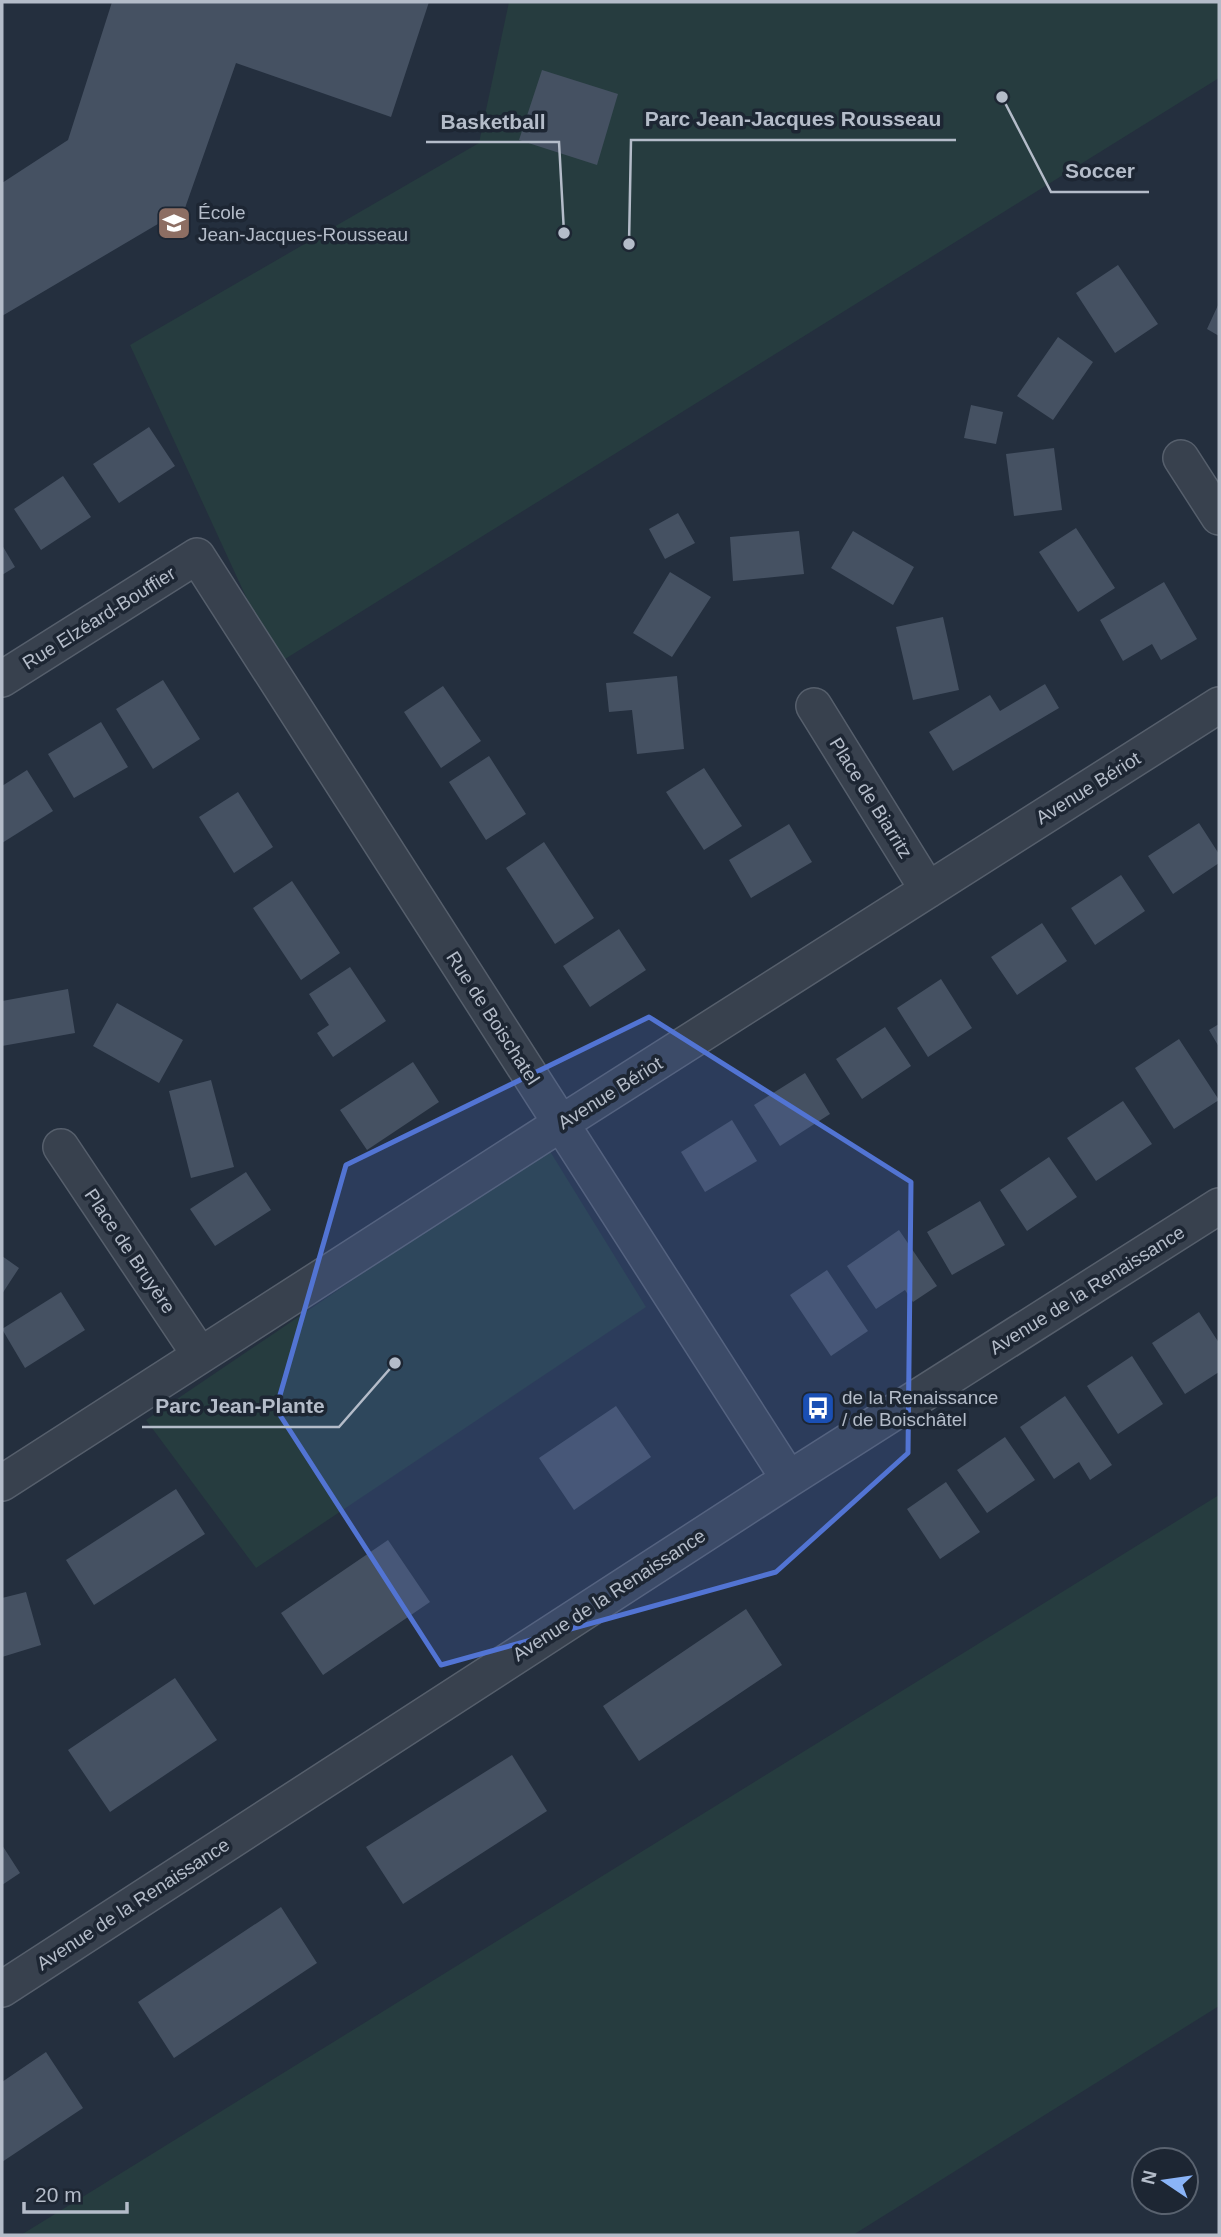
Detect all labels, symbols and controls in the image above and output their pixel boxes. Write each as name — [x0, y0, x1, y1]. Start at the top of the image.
callout: Parc Jean-Jacques Rousseau — [631, 98, 956, 140]
callout: Basketball — [426, 100, 559, 142]
text: Parc Jean-Jacques Rousseau — [645, 107, 941, 130]
text: Basketball — [440, 110, 546, 133]
callout: Soccer — [1051, 150, 1149, 192]
text: Soccer — [1065, 159, 1135, 182]
place label: École Jean-Jacques-Rousseau — [198, 202, 408, 245]
school or university icon: École Jean-Jacques-Rousseau — [155, 204, 193, 242]
street label: Rue Elzéard-Bouffier — [19, 562, 180, 674]
street label: Place de Biarritz — [825, 734, 917, 862]
street label: Avenue Bériot — [1032, 747, 1145, 828]
street label: Rue de Boischatel — [442, 948, 544, 1088]
street label: Avenue Bériot — [554, 1052, 667, 1133]
street label: Place de Bruyère — [81, 1185, 179, 1317]
street label: Avenue de la Renaissance — [986, 1221, 1188, 1359]
callout: Parc Jean-Plante — [142, 1385, 339, 1427]
place label: de la Renaissance / de Boischâtel — [842, 1387, 998, 1430]
bus stop icon: de la Renaissance / de Boischâtel — [799, 1389, 837, 1427]
text: Parc Jean-Plante — [155, 1394, 325, 1417]
street label: Avenue de la Renaissance — [509, 1525, 709, 1665]
street label: Avenue de la Renaissance — [33, 1834, 233, 1974]
north arrow — [1130, 2146, 1200, 2216]
text: N — [1137, 2168, 1161, 2186]
scale bar — [24, 2170, 128, 2214]
text: 20 m — [35, 2183, 82, 2206]

